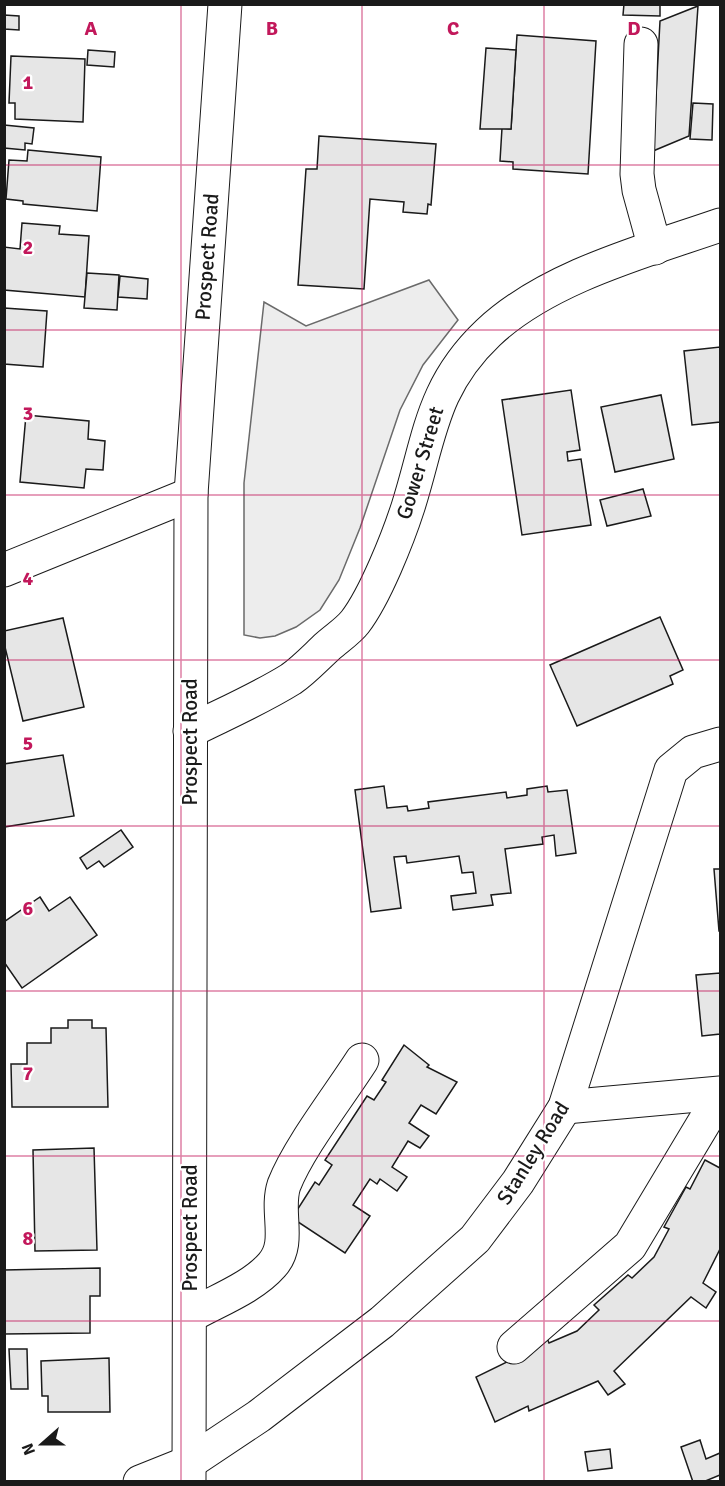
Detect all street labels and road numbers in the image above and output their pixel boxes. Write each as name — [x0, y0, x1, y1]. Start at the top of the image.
street label: Prospect Road — [190, 193, 224, 321]
street label: Gower Street — [391, 403, 449, 523]
street label: Prospect Road — [177, 678, 203, 806]
street label: Stanley Road — [491, 1097, 575, 1209]
street label: Prospect Road — [177, 1164, 203, 1292]

